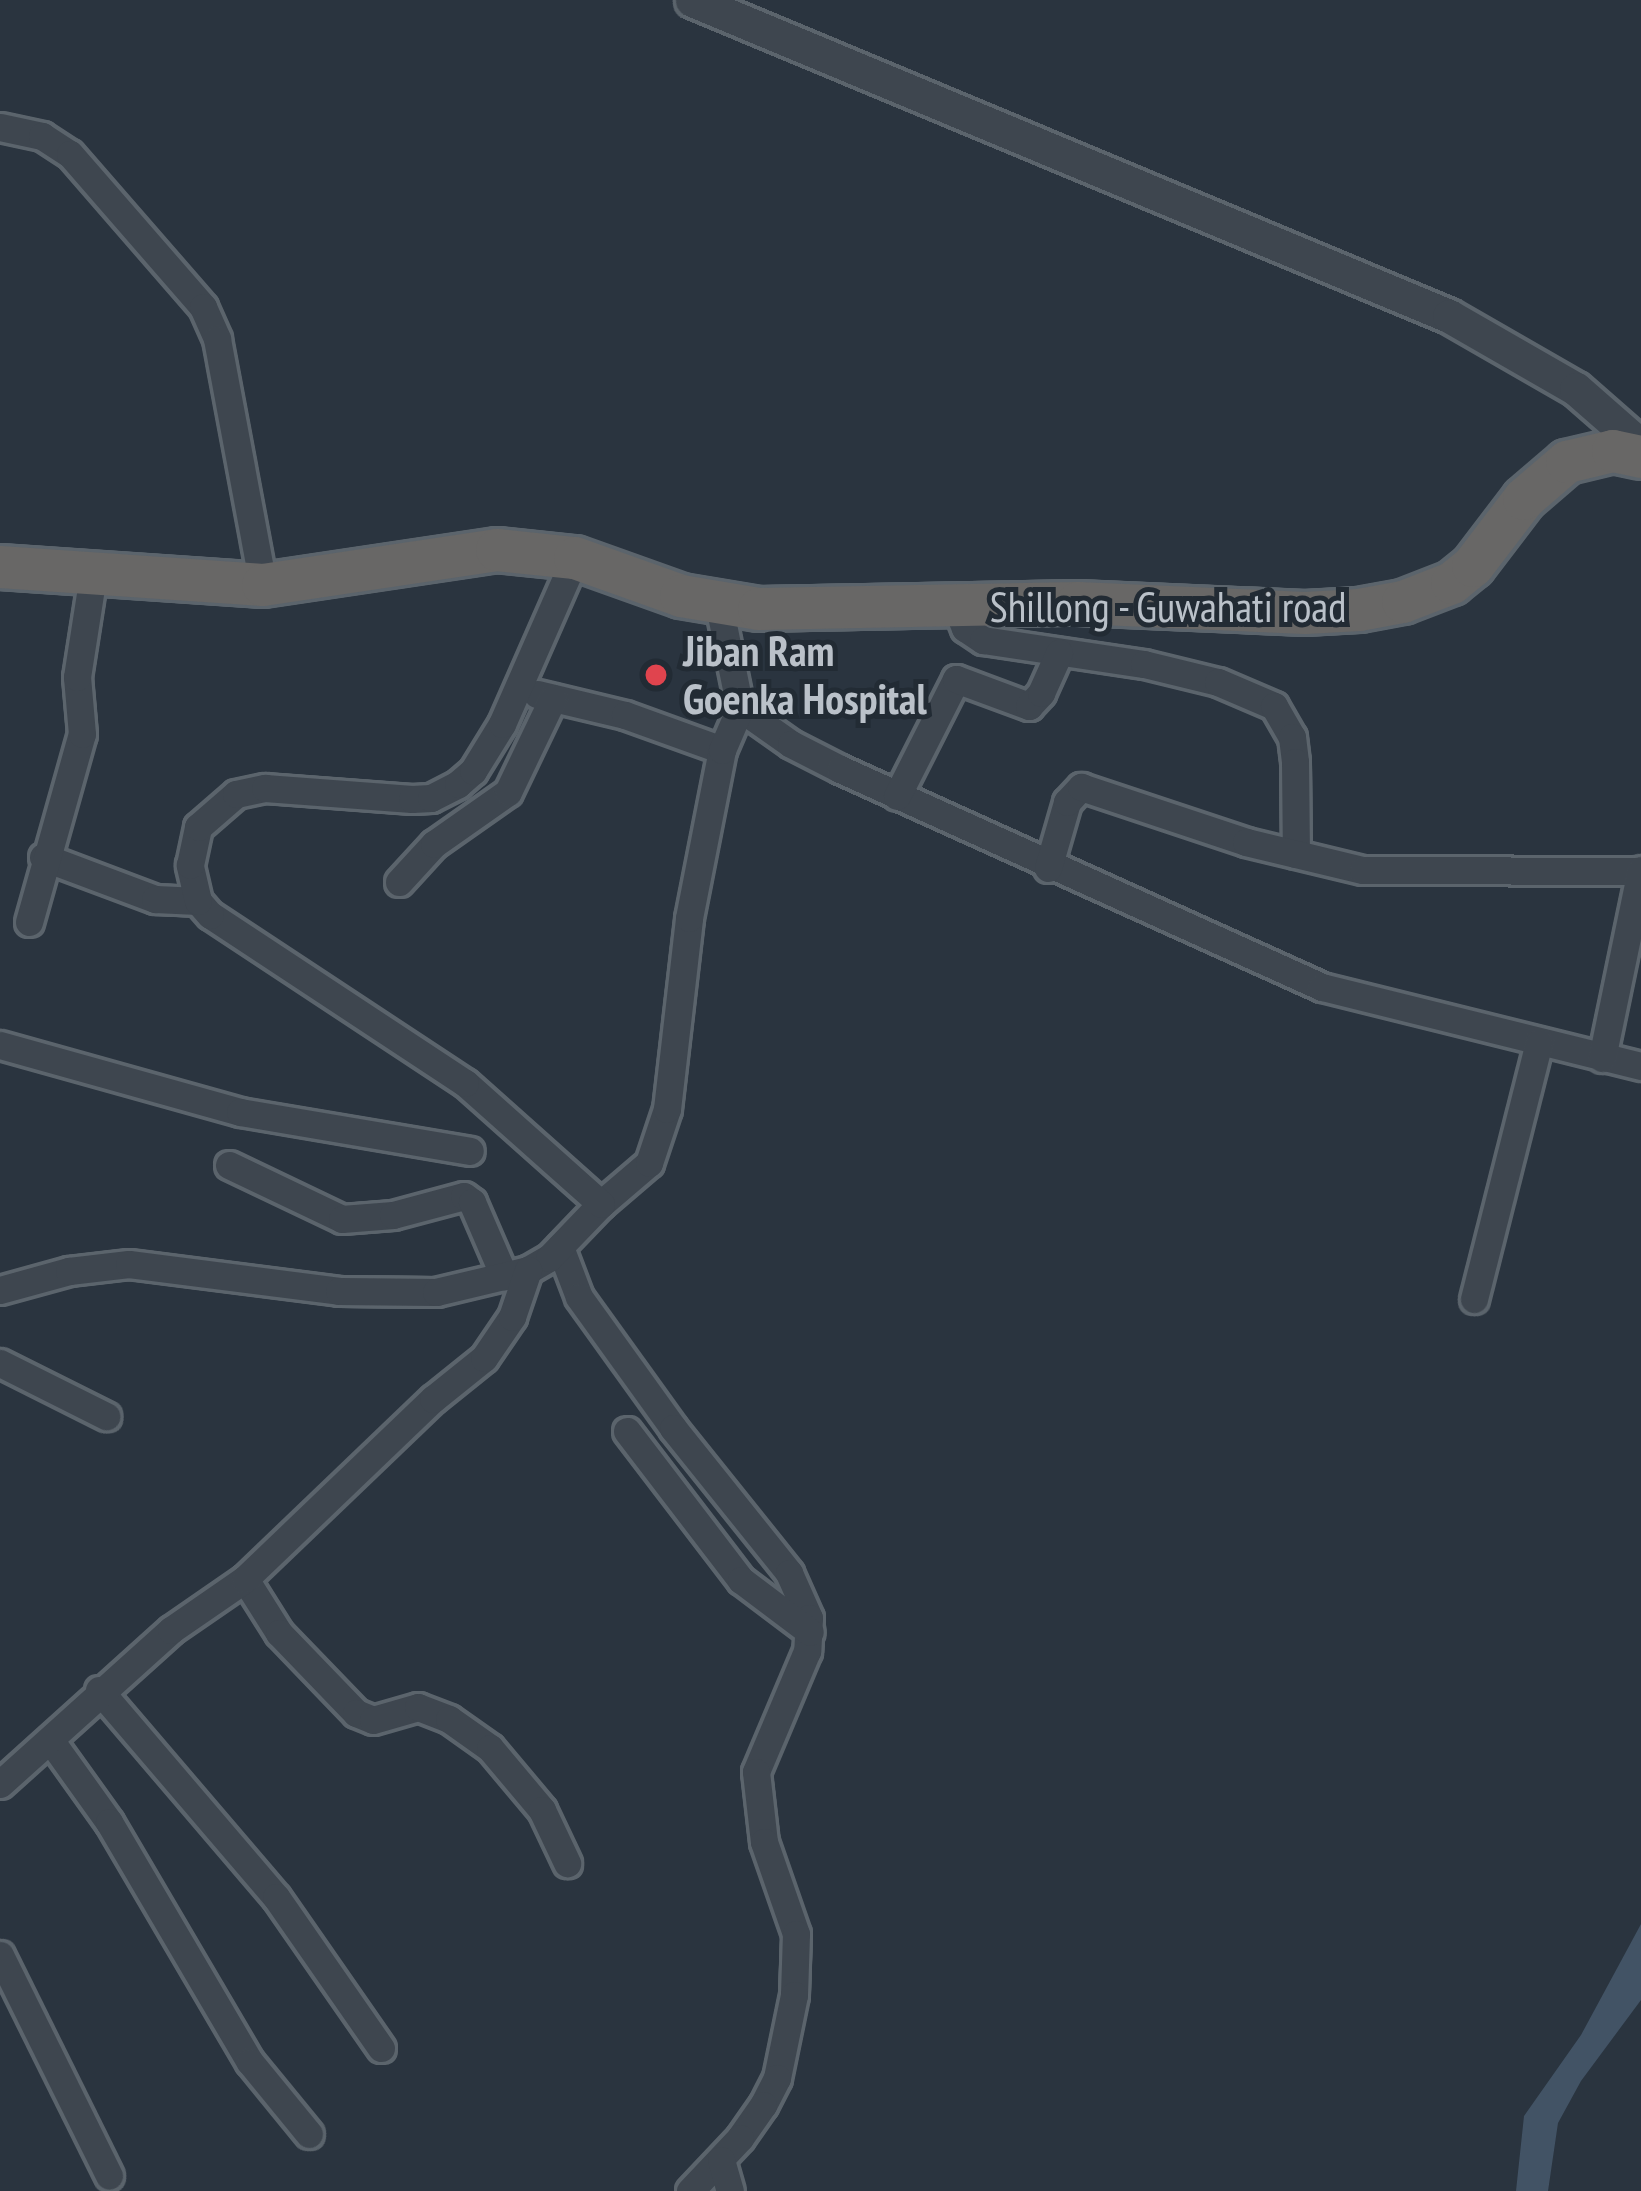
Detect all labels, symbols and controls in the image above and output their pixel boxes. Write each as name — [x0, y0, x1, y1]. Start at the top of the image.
street label: Shillong - Guwahati road — [988, 582, 1348, 632]
place label: Jiban Ram Goenka Hospital — [683, 626, 927, 724]
marker: Jiban Ram Goenka Hospital — [640, 659, 672, 691]

